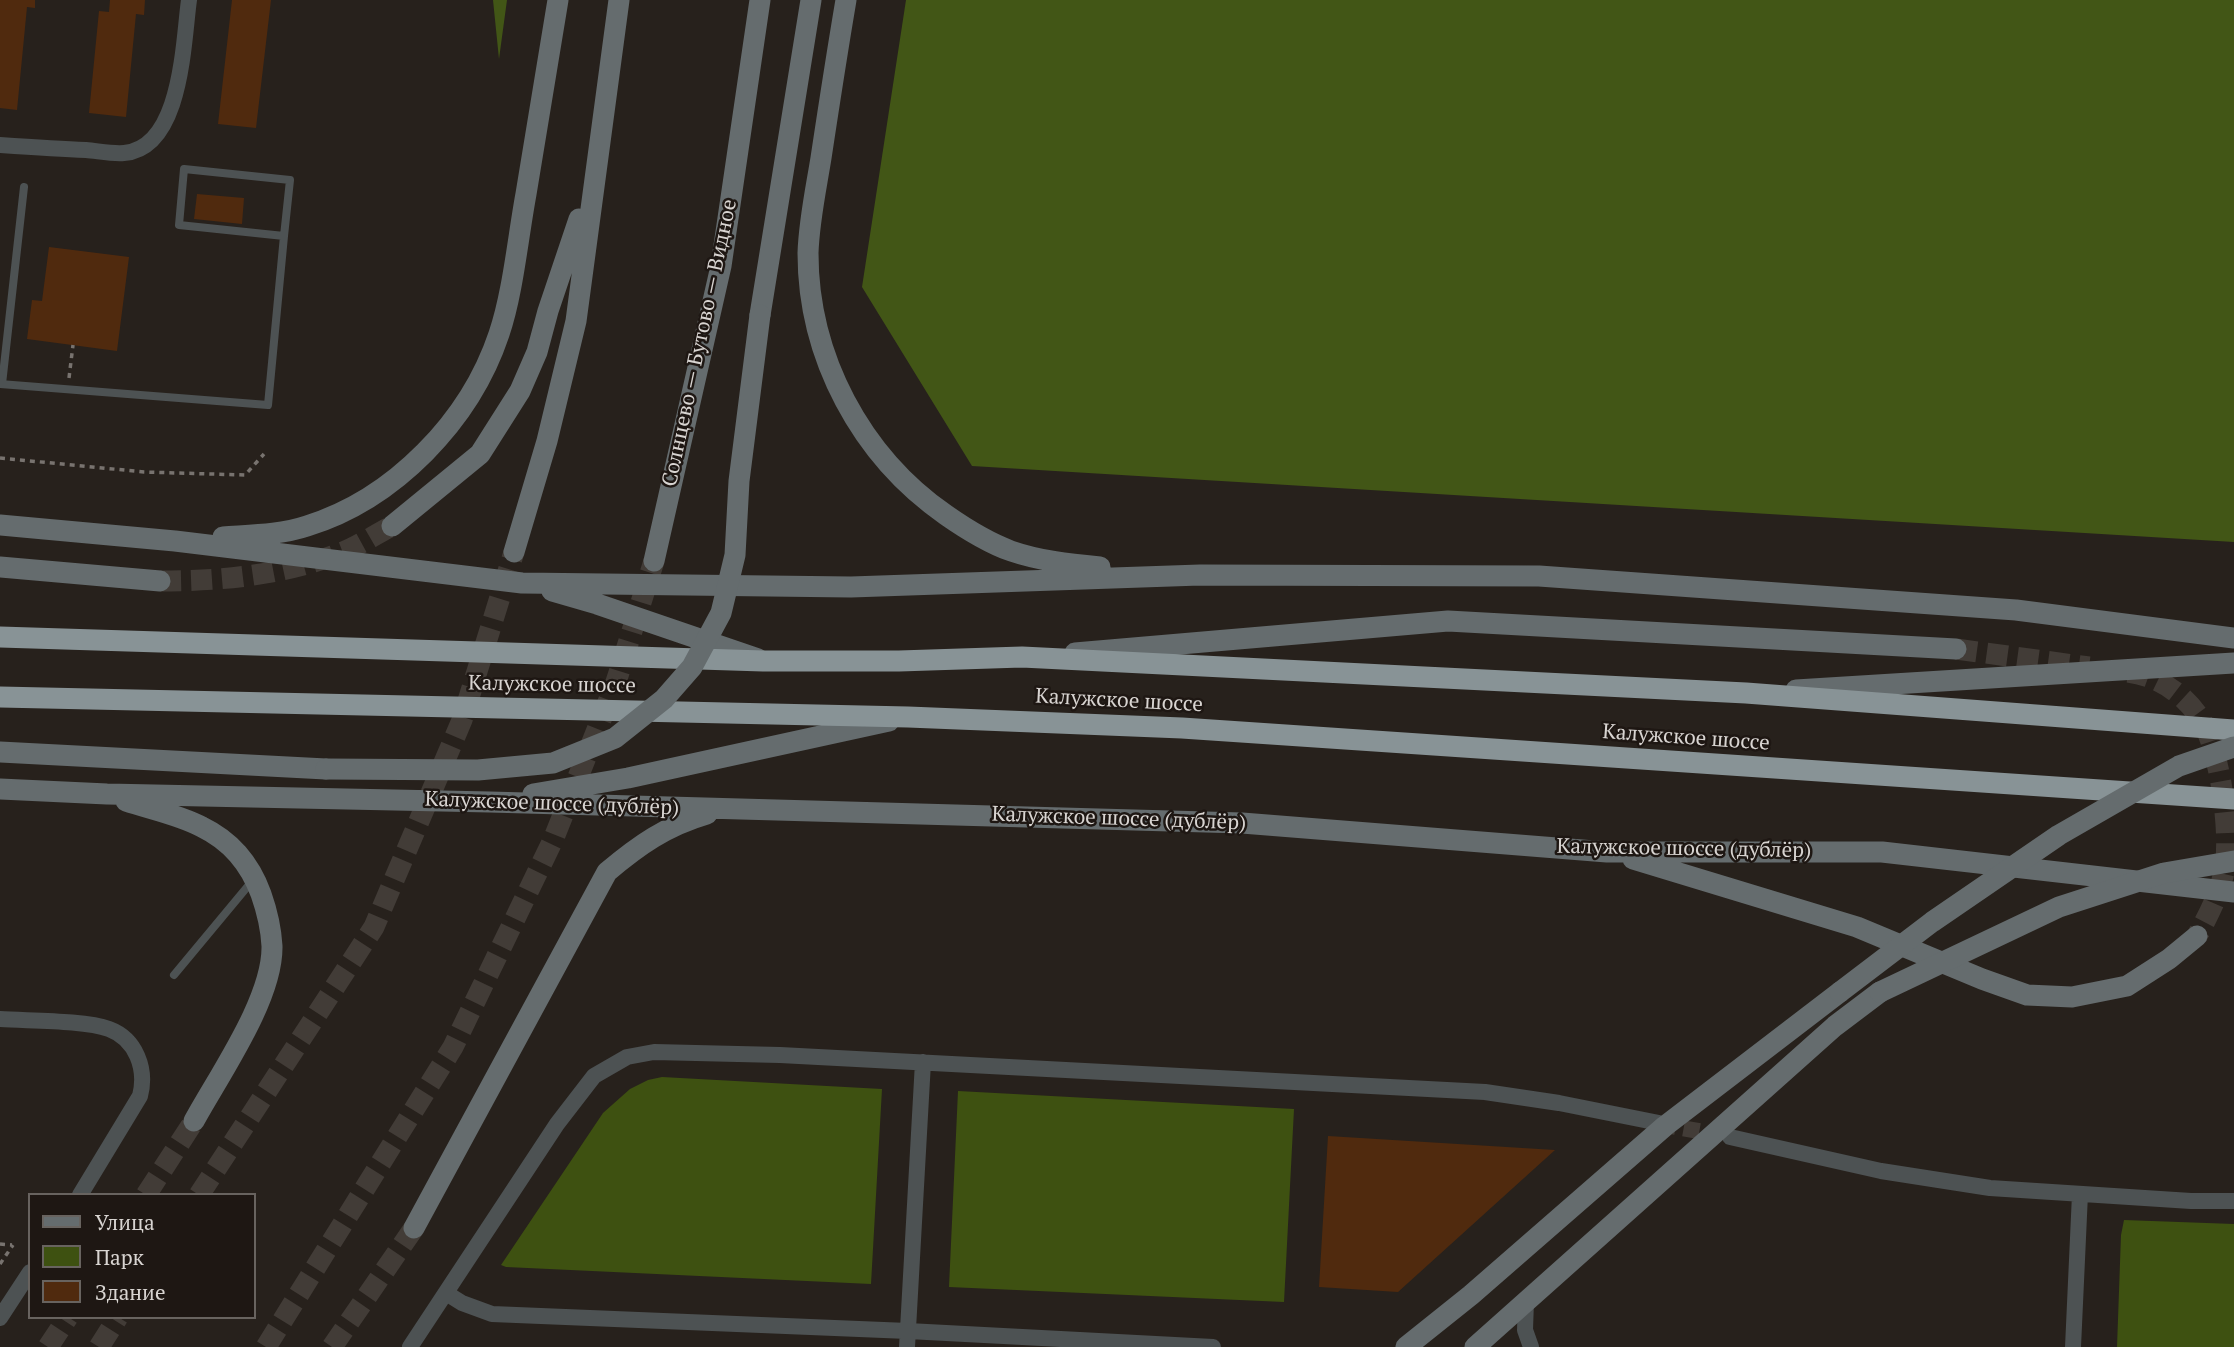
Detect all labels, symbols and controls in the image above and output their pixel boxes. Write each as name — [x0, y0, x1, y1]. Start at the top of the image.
street label: Солнцево — Бутово — Видное — [657, 197, 743, 489]
street label: Калужское шоссе — [468, 671, 636, 699]
street label: Калужское шоссе — [1035, 684, 1203, 718]
street label: Калужское шоссе — [1601, 720, 1771, 756]
street label: Калужское шоссе (дублёр) — [424, 787, 680, 821]
street label: Калужское шоссе (дублёр) — [991, 802, 1247, 836]
street label: Калужское шоссе (дублёр) — [1557, 834, 1811, 864]
legend — [28, 1193, 256, 1319]
text: Улица — [95, 1208, 155, 1236]
text: Парк — [95, 1243, 144, 1271]
text: Здание — [95, 1278, 166, 1306]

